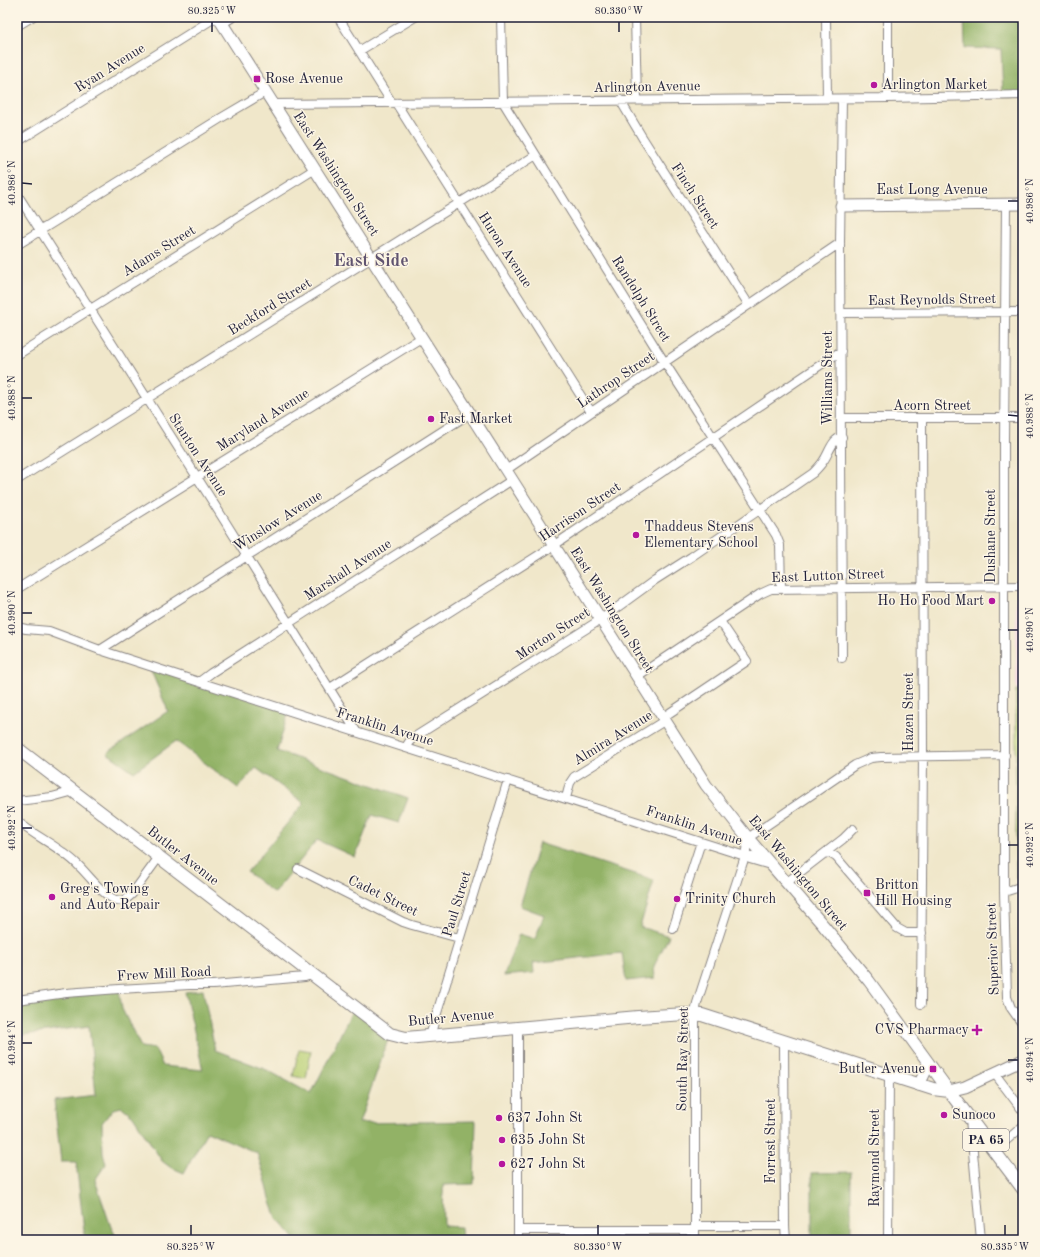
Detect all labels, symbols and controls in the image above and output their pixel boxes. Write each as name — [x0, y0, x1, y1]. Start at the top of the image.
text: 80.325°W — [188, 6, 236, 16]
text: 80.330°W — [595, 6, 643, 16]
street label: Ryan Avenue — [72, 41, 148, 95]
place label: Rose Avenue — [265, 72, 343, 86]
marker: Rose Avenue — [252, 74, 262, 84]
place label: Arlington Market — [882, 78, 988, 92]
street label: Arlington Avenue — [593, 79, 701, 95]
marker: Arlington Market — [869, 80, 879, 90]
street label: East Washington Street — [291, 109, 381, 239]
text: 40.986°N — [7, 160, 17, 206]
street label: Finch Street — [669, 161, 721, 232]
text: 40.986°N — [1025, 178, 1035, 224]
street label: East Long Avenue — [876, 183, 988, 197]
street label: Huron Avenue — [475, 210, 535, 290]
street label: Adams Street — [120, 223, 198, 279]
district label: East Side — [333, 252, 409, 270]
street label: Randolph Street — [609, 254, 673, 345]
street label: Beckford Street — [226, 276, 314, 338]
street label: East Reynolds Street — [868, 292, 996, 308]
street label: Williams Street — [821, 331, 835, 425]
street label: Lathrop Street — [575, 349, 657, 411]
text: 40.988°N — [7, 375, 17, 421]
street label: Maryland Avenue — [214, 386, 312, 454]
text: 40.988°N — [1025, 393, 1035, 439]
street label: Acorn Street — [893, 399, 971, 413]
street label: Stanton Avenue — [166, 411, 230, 499]
place label: Fast Market — [439, 412, 512, 426]
marker: Fast Market — [426, 414, 436, 424]
street label: Harrison Street — [537, 480, 623, 544]
street label: Winslow Avenue — [231, 488, 325, 554]
street label: Dushane Street — [984, 489, 998, 583]
place label: Thaddeus Stevens Elementary School — [644, 520, 758, 550]
marker: Thaddeus Stevens Elementary School — [631, 530, 641, 540]
street label: Marshall Avenue — [302, 537, 394, 603]
street label: East Washington Street — [568, 545, 656, 675]
street label: East Lutton Street — [771, 567, 885, 585]
text: 40.990°N — [7, 590, 17, 636]
place label: Ho Ho Food Mart — [877, 594, 984, 608]
marker: Ho Ho Food Mart — [987, 596, 997, 606]
street label: Morton Street — [514, 605, 592, 663]
text: 40.990°N — [1025, 607, 1035, 653]
street label: Hazen Street — [902, 672, 916, 752]
street label: Franklin Avenue — [335, 706, 435, 748]
street label: Almira Avenue — [571, 708, 655, 768]
street label: Franklin Avenue — [644, 804, 744, 848]
text: 40.992°N — [7, 805, 17, 851]
street label: East Washington Street — [746, 813, 850, 933]
text: 40.992°N — [1025, 822, 1035, 868]
street label: Butler Avenue — [145, 824, 221, 888]
street label: Paul Street — [440, 869, 474, 939]
street label: Cadet Street — [346, 873, 420, 919]
place label: Britton Hill Housing — [875, 878, 952, 908]
place label: Greg's Towing and Auto Repair — [60, 882, 160, 912]
marker: Britton Hill Housing — [862, 888, 872, 898]
marker: Greg's Towing and Auto Repair — [47, 892, 57, 902]
place label: Trinity Church — [685, 892, 776, 906]
marker: Trinity Church — [672, 894, 682, 904]
street label: Superior Street — [984, 902, 1002, 996]
street label: Frew Mill Road — [116, 965, 212, 983]
street label: South Ray Street — [675, 1006, 691, 1111]
street label: Butler Avenue — [407, 1007, 495, 1029]
text: 40.994°N — [7, 1020, 17, 1066]
place label: CVS Pharmacy — [875, 1023, 970, 1037]
marker: CVS Pharmacy — [972, 1025, 982, 1035]
text: 40.994°N — [1025, 1037, 1035, 1083]
place label: Butler Avenue — [839, 1062, 925, 1076]
marker: Butler Avenue — [928, 1064, 938, 1074]
street label: Forrest Street — [764, 1098, 778, 1184]
place label: Sunoco — [952, 1108, 996, 1122]
street label: Raymond Street — [868, 1109, 882, 1207]
marker: Sunoco — [939, 1110, 949, 1120]
place label: 637 John St — [507, 1111, 583, 1125]
marker: 637 John St — [494, 1113, 504, 1123]
road number: PA 65 — [963, 1129, 1009, 1151]
place label: 635 John St — [510, 1133, 586, 1147]
marker: 635 John St — [497, 1135, 507, 1145]
place label: 627 John St — [510, 1157, 586, 1171]
marker: 627 John St — [497, 1159, 507, 1169]
text: 80.325°W — [167, 1242, 215, 1252]
text: 80.330°W — [574, 1242, 622, 1252]
text: 80.335°W — [981, 1242, 1029, 1252]

